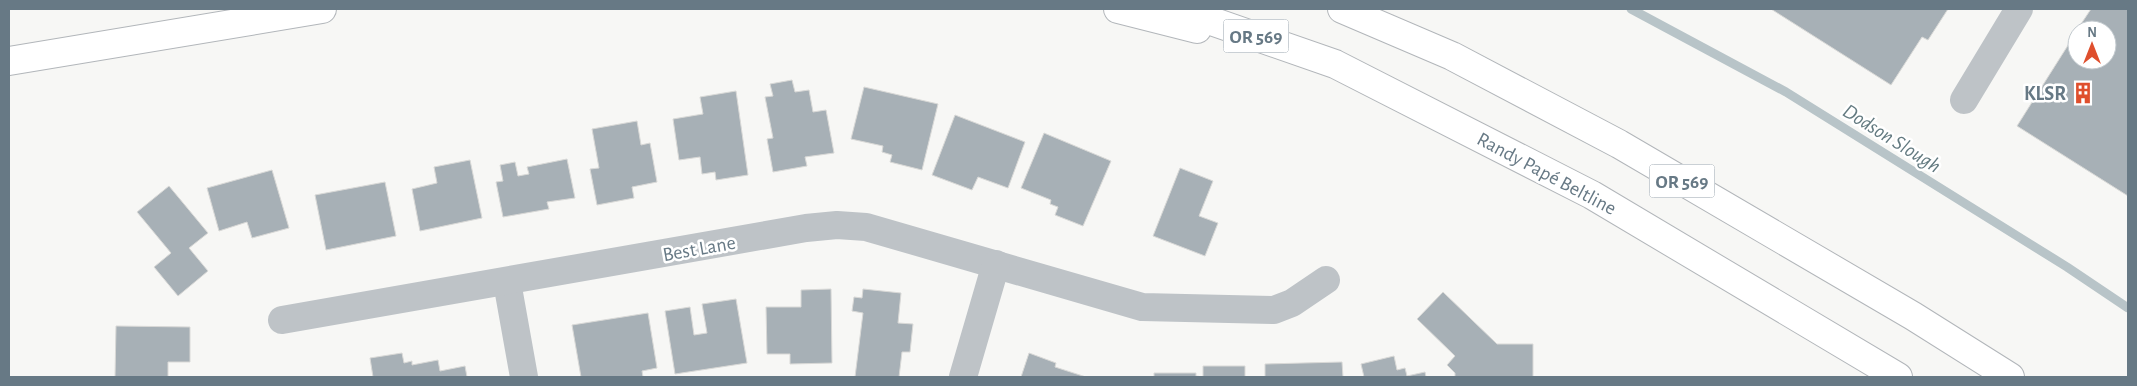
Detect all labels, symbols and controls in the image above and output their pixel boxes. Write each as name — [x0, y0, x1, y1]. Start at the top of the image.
road number: OR 569 — [1224, 20, 1288, 52]
north arrow — [2067, 20, 2117, 70]
text: N — [2087, 26, 2097, 40]
building icon: KLSR — [2070, 80, 2096, 106]
place label: KLSR — [2024, 84, 2066, 104]
water label: Dodson Slough — [1839, 100, 1944, 177]
street label: Randy Papé Beltline — [1474, 129, 1619, 219]
road number: OR 569 — [1650, 165, 1714, 198]
street label: Best Lane — [661, 233, 737, 265]

